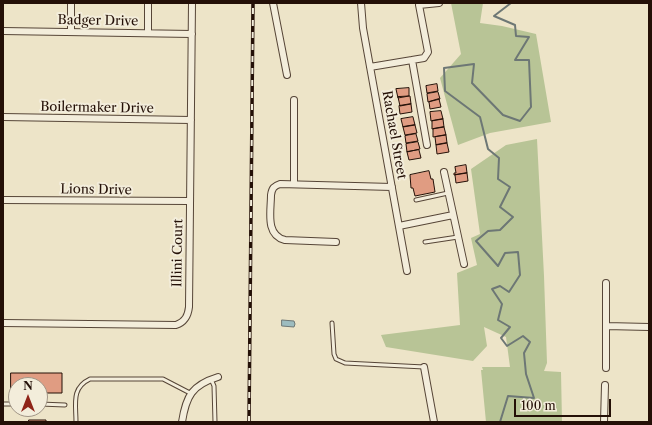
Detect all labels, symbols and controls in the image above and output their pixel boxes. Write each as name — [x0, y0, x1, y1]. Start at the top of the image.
street label: Badger Drive — [58, 12, 138, 30]
street label: Rachael Street — [379, 90, 409, 180]
street label: Boilermaker Drive — [40, 99, 154, 117]
street label: Lions Drive — [60, 182, 132, 198]
street label: Illini Court — [170, 219, 186, 287]
north arrow — [8, 377, 48, 417]
text: N — [23, 379, 33, 393]
scale bar — [516, 391, 613, 417]
text: 100 m — [521, 398, 556, 413]

